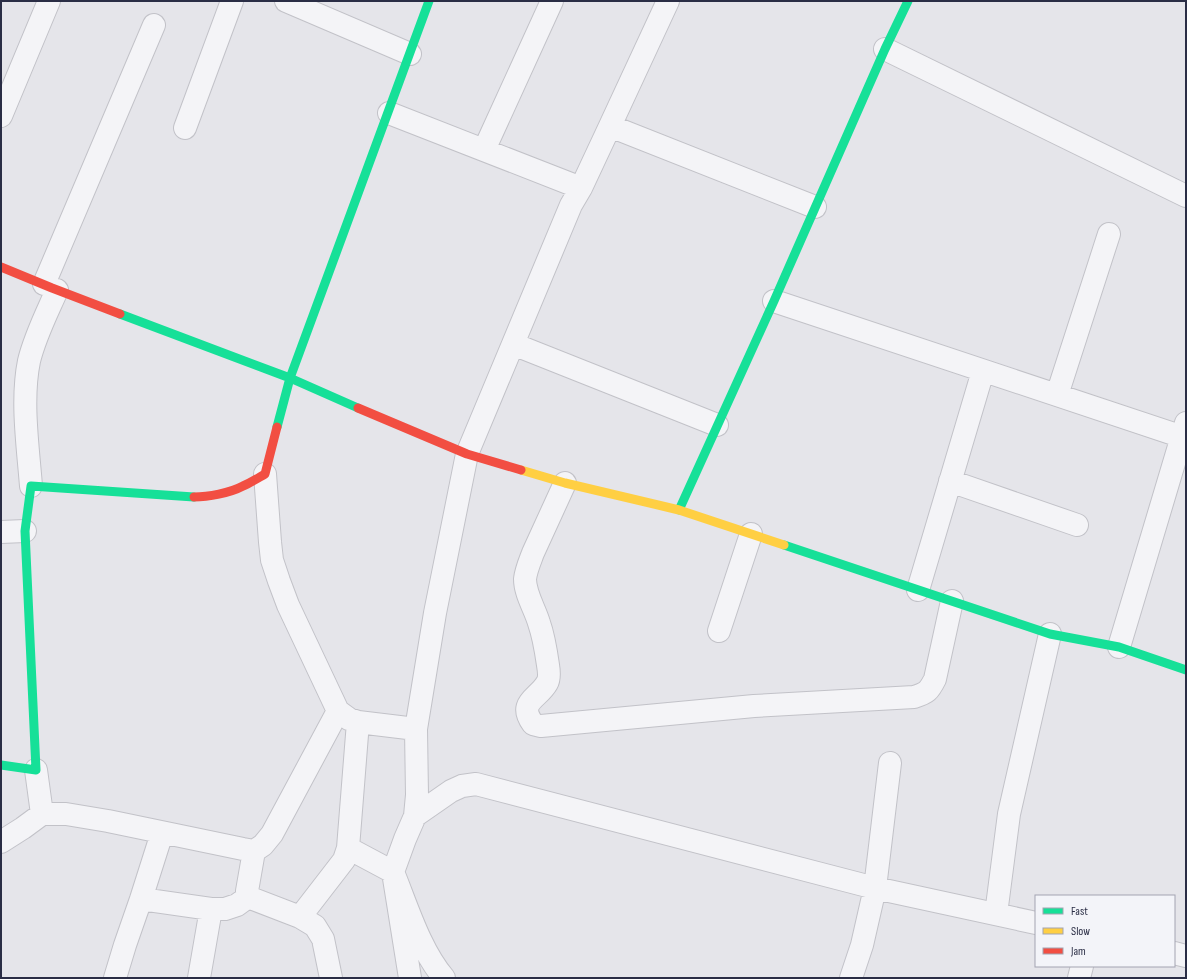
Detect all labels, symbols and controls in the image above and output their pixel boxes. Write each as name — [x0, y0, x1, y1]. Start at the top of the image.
legend — [1035, 895, 1175, 967]
text: Fast — [1071, 904, 1088, 919]
text: Slow — [1071, 924, 1090, 939]
text: Jam — [1070, 944, 1086, 959]

